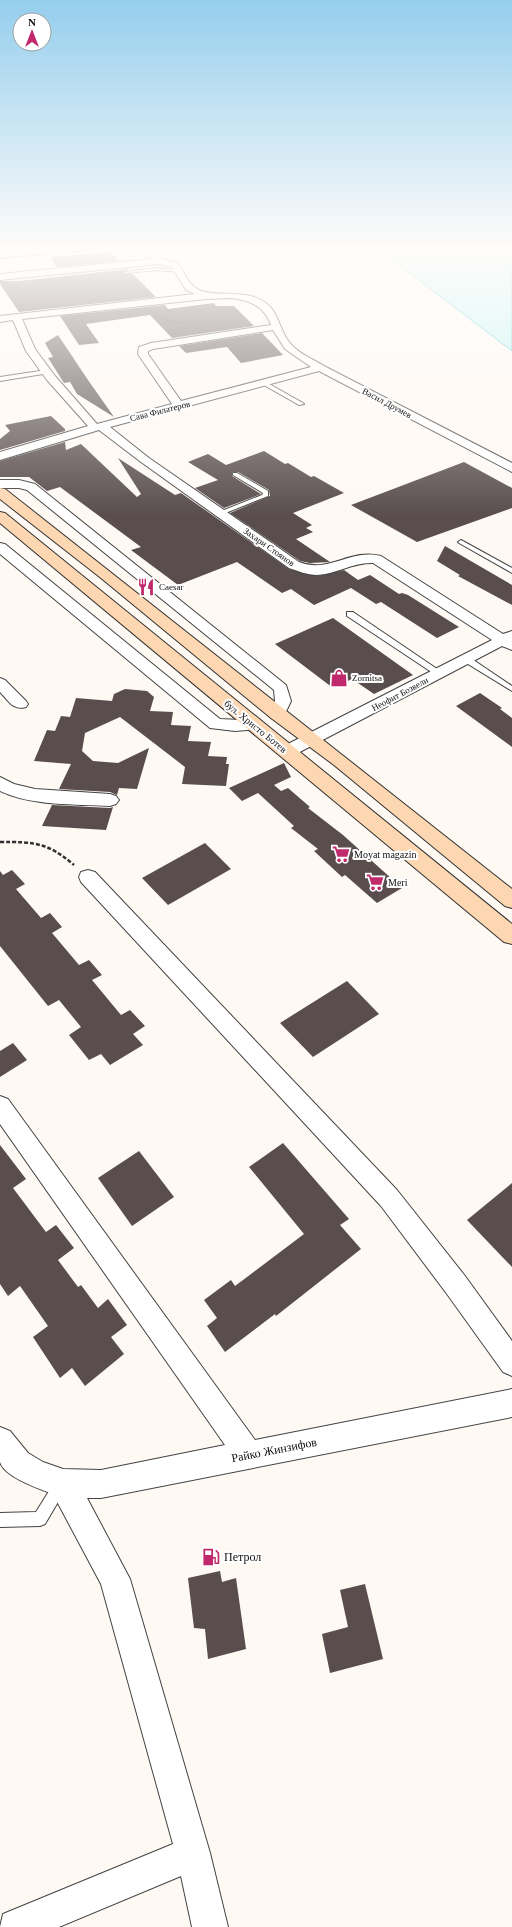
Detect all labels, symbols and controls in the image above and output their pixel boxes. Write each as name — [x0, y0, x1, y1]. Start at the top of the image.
north arrow — [12, 12, 52, 52]
text: N — [28, 16, 36, 28]
street label: Васил Друмев — [361, 386, 413, 420]
street label: Сава Филатеров — [129, 399, 191, 423]
street label: Захари Стоянов — [241, 526, 297, 568]
restaurant icon: Caesar — [136, 577, 156, 597]
place label: Caesar — [159, 582, 184, 592]
shop icon: Zornitsa — [329, 668, 349, 688]
place label: Zornitsa — [352, 673, 382, 683]
street label: Неофит Бозвели — [370, 675, 430, 713]
street label: бул. Христо Ботев — [222, 698, 289, 755]
supermarket icon: Moyat magazin — [331, 844, 351, 864]
place label: Moyat magazin — [354, 849, 416, 860]
supermarket icon: Meri — [365, 872, 385, 892]
place label: Meri — [388, 877, 408, 888]
street label: Райко Жинзифов — [230, 1435, 318, 1465]
fuel station icon: Петрол — [201, 1547, 221, 1567]
place label: Петрол — [224, 1550, 261, 1564]

